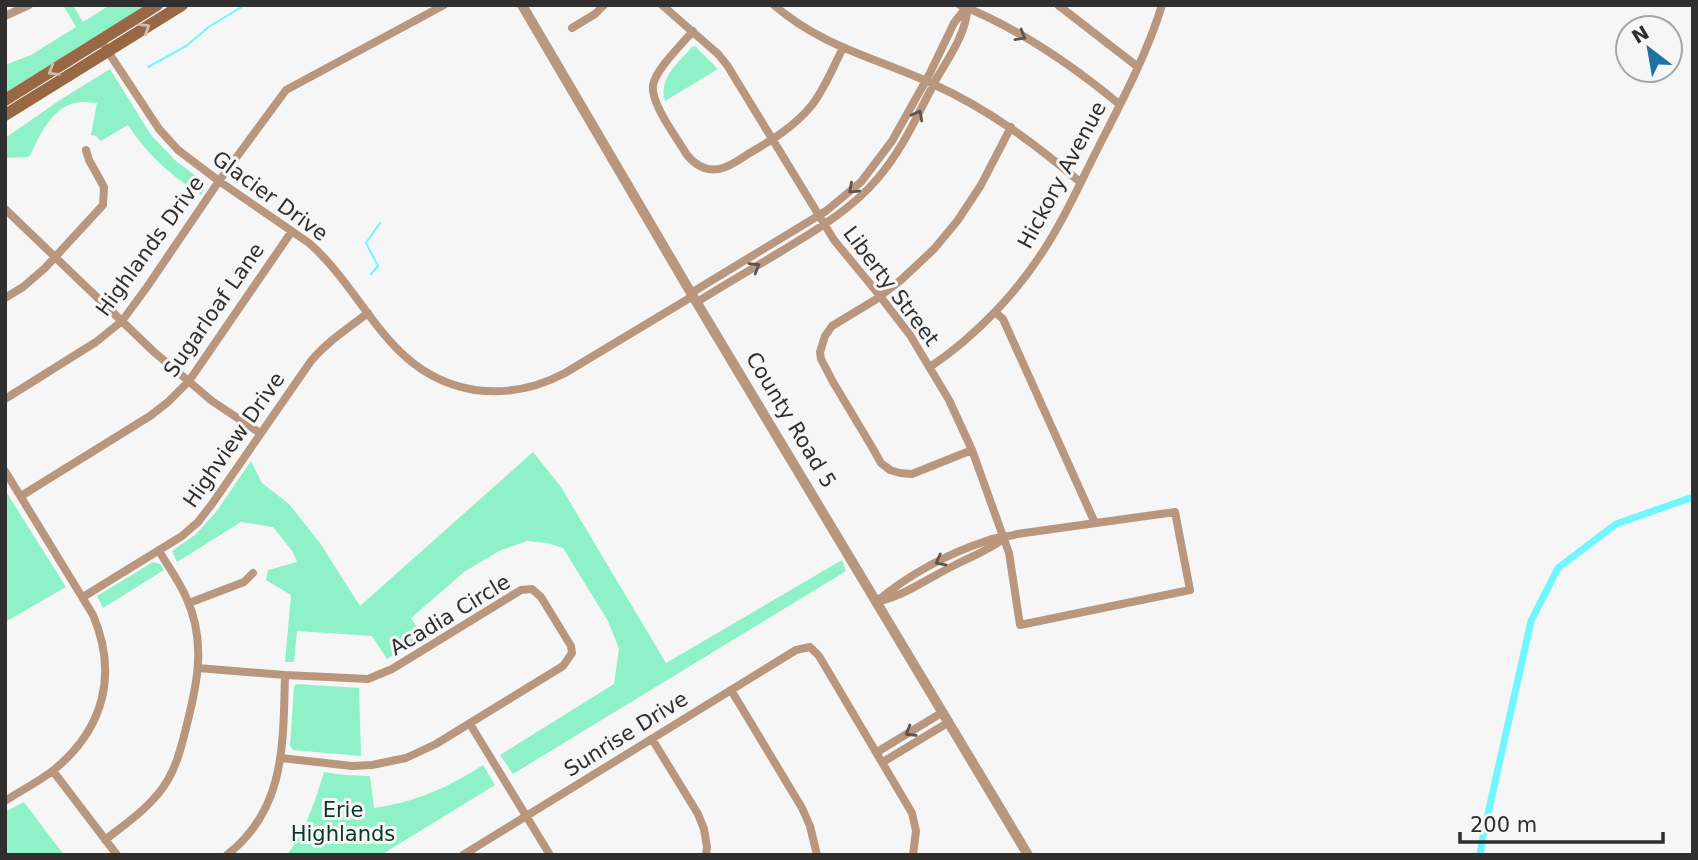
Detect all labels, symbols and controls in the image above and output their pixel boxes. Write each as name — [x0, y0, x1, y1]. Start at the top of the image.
north arrow — [1614, 14, 1684, 84]
text: N — [1628, 21, 1653, 48]
one-way arrow — [137, 24, 150, 37]
one-way arrow — [1014, 28, 1027, 41]
one-way arrow — [48, 62, 61, 75]
street label: Hickory Avenue — [1013, 97, 1111, 253]
one-way arrow — [910, 110, 924, 122]
street label: Glacier Drive — [208, 146, 332, 246]
street label: Highlands Drive — [91, 171, 209, 321]
one-way arrow — [848, 181, 861, 193]
street label: Liberty Street — [838, 221, 944, 351]
street label: Sugarloaf Lane — [159, 238, 269, 382]
one-way arrow — [748, 262, 761, 275]
street label: County Road 5 — [741, 348, 841, 492]
street label: Highview Drive — [178, 368, 290, 512]
one-way arrow — [935, 552, 947, 566]
street label: Acadia Circle — [385, 570, 515, 660]
street label: Sunrise Drive — [560, 686, 692, 782]
one-way arrow — [904, 724, 917, 737]
park label: Erie Highlands — [291, 798, 395, 846]
scale bar — [1460, 800, 1663, 844]
text: 200 m — [1470, 813, 1537, 837]

